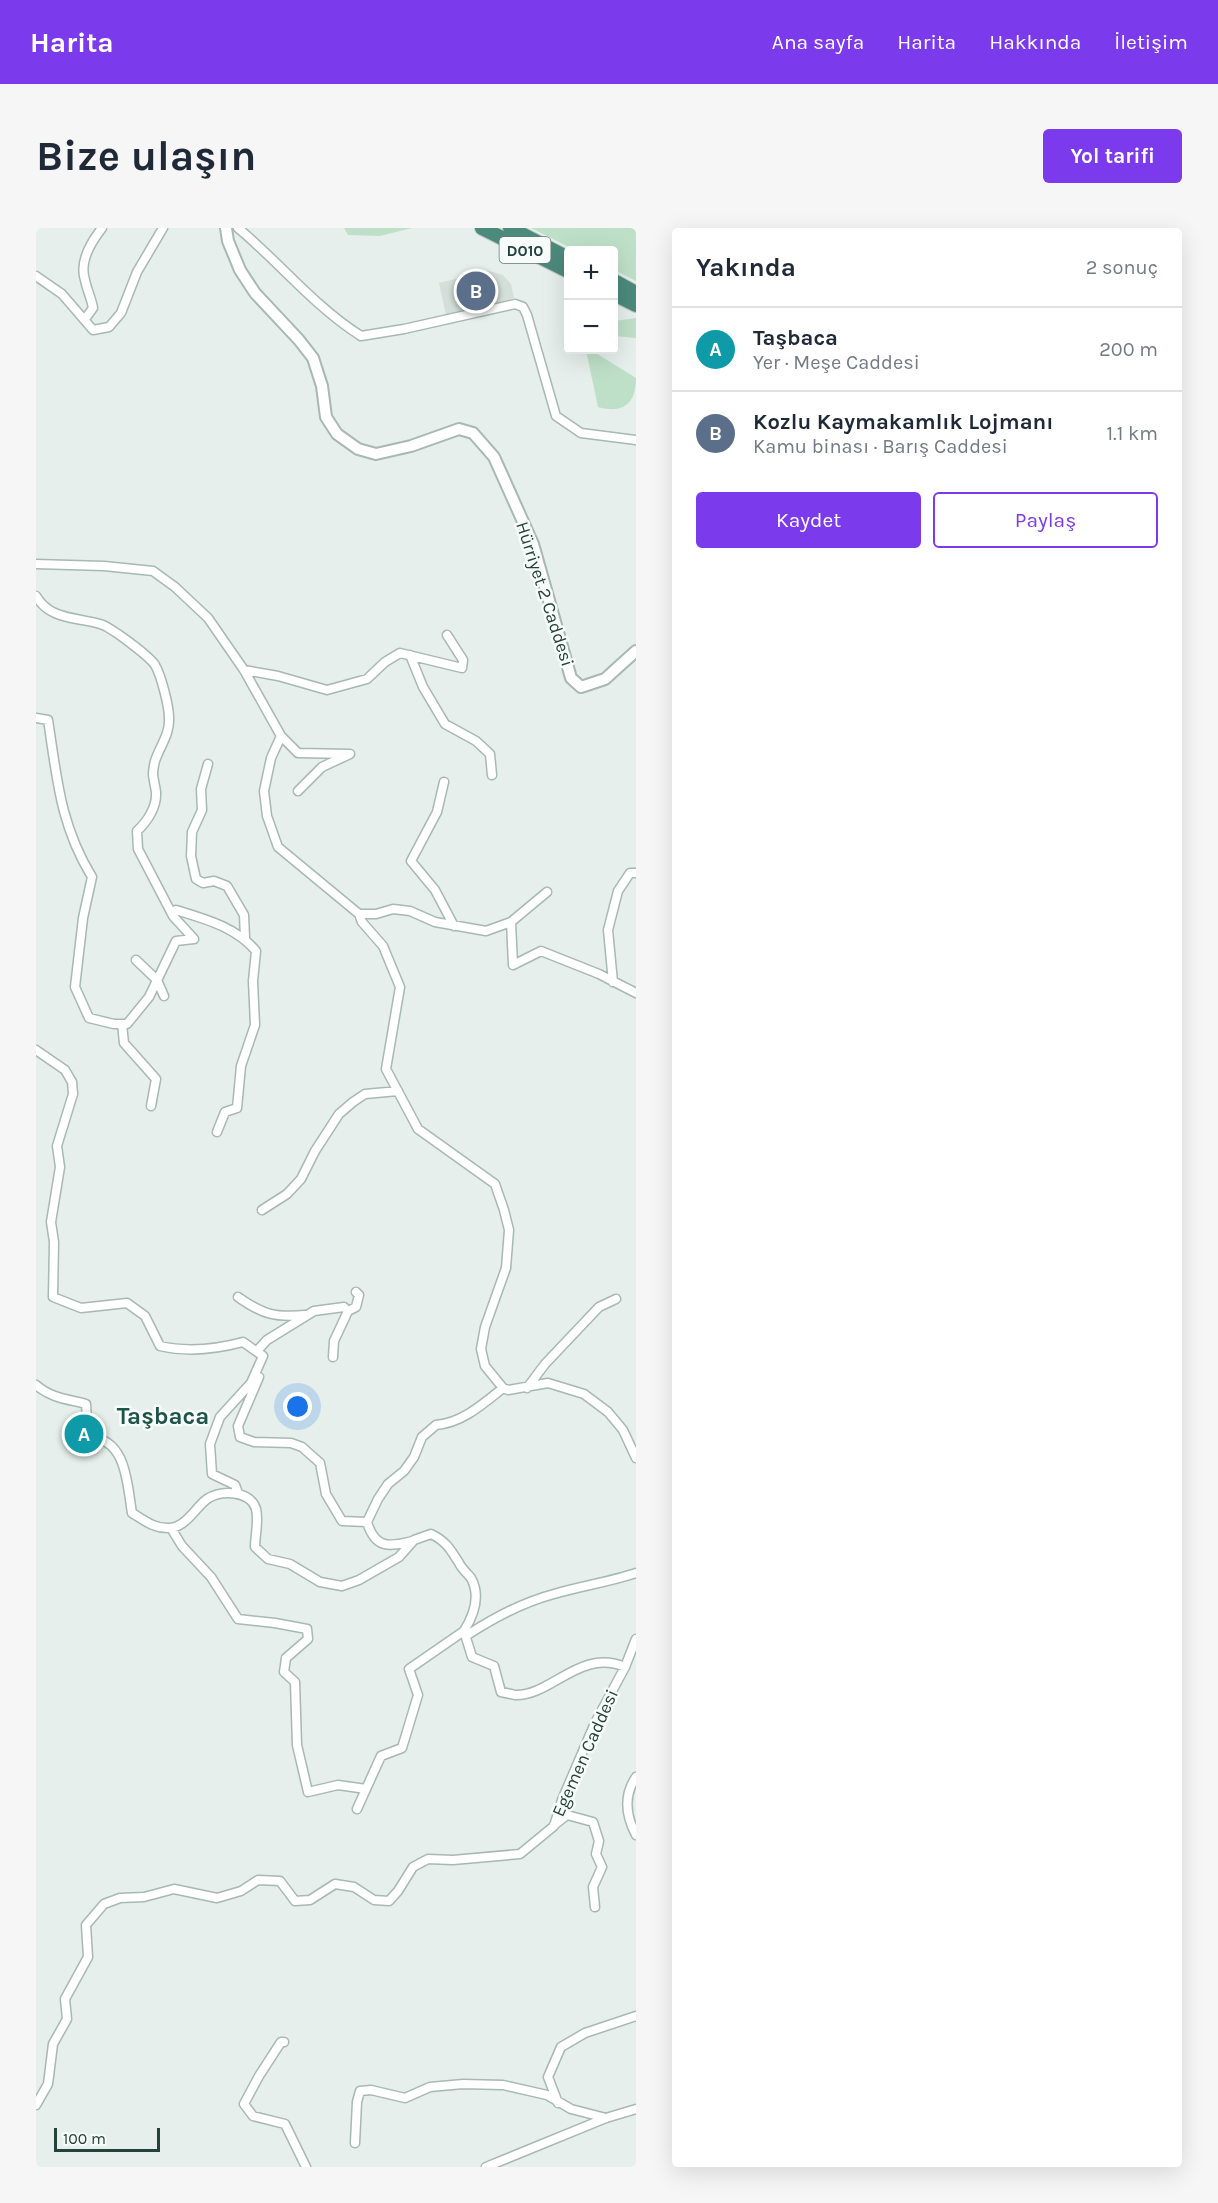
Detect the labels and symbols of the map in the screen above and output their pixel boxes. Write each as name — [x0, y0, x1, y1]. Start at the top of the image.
road number: D010 — [500, 237, 550, 263]
pin: B — [456, 268, 496, 314]
street label: Hürriyet 2 Caddesi — [511, 519, 579, 669]
your location — [283, 1392, 312, 1421]
district label: Taşbaca — [117, 1402, 209, 1430]
pin: A — [64, 1412, 104, 1456]
street label: Egemen Caddesi — [547, 1686, 623, 1820]
scale bar — [54, 2125, 160, 2152]

